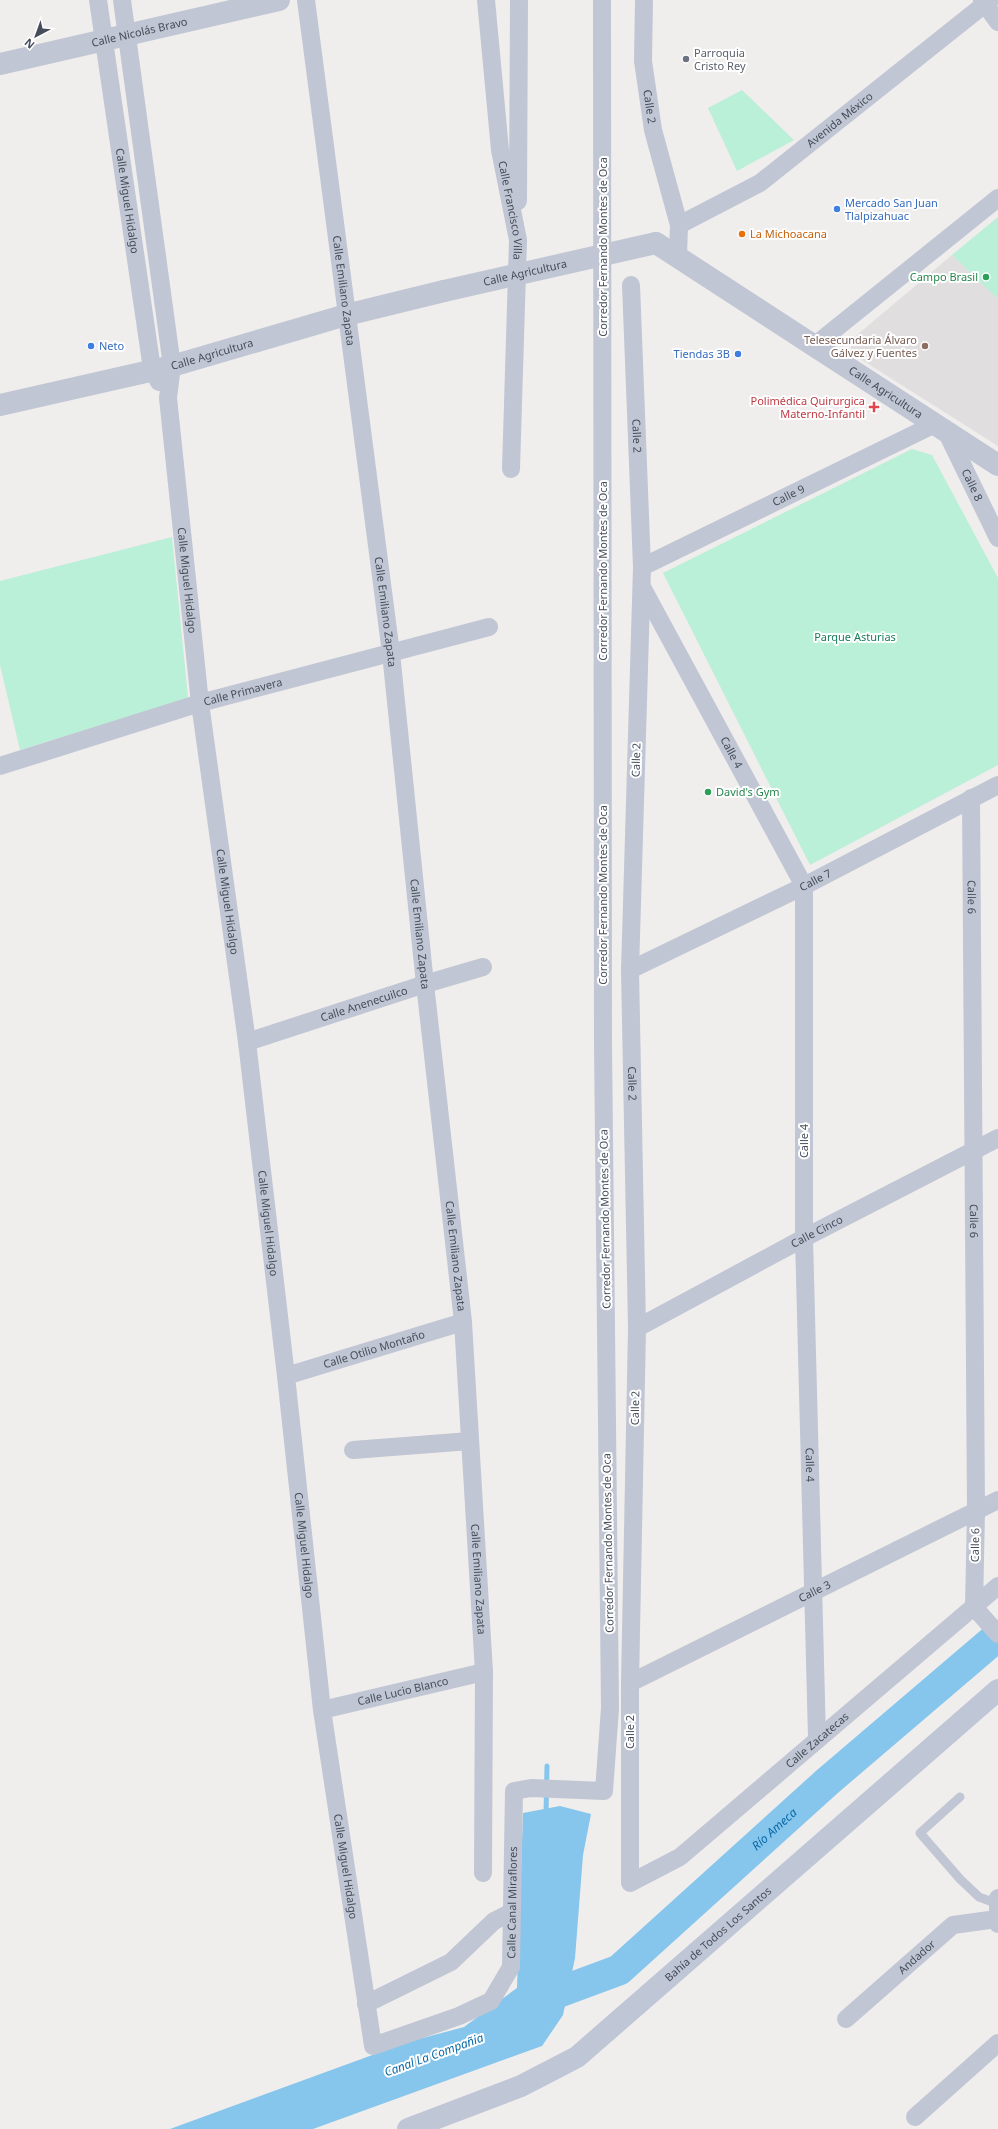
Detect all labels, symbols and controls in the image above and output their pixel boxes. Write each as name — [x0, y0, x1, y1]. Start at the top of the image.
street label: Calle Nicolás Bravo — [90, 13, 189, 50]
north arrow — [16, 16, 56, 56]
text: N — [21, 35, 37, 53]
place label: Parroquia Cristo Rey — [694, 45, 746, 73]
marker: Parroquia Cristo Rey — [681, 54, 691, 64]
street label: Calle 2 — [640, 88, 660, 124]
street label: Avenida México — [803, 88, 876, 150]
street label: Calle Miguel Hidalgo — [113, 147, 143, 255]
street label: Corredor Fernando Montes de Oca — [595, 157, 610, 337]
street label: Calle Francisco Villa — [495, 159, 526, 260]
place label: Mercado San Juan Tlalpizahuac — [845, 195, 938, 223]
marker: Mercado San Juan Tlalpizahuac — [832, 204, 842, 214]
place label: La Michoacana — [750, 226, 827, 241]
marker: La Michoacana — [737, 229, 747, 239]
street label: Calle Emiliano Zapata — [330, 235, 359, 346]
street label: Calle Agricultura — [482, 255, 568, 289]
place label: Campo Brasil — [910, 269, 978, 284]
marker: Campo Brasil — [981, 272, 991, 282]
place label: Telesecundaria Álvaro Gálvez y Fuentes — [804, 332, 917, 360]
street label: Calle Agricultura — [169, 335, 255, 373]
place label: Neto — [99, 338, 125, 353]
marker: Neto — [86, 341, 96, 351]
marker: Telesecundaria Álvaro Gálvez y Fuentes — [920, 341, 930, 351]
place label: Tiendas 3B — [674, 346, 730, 361]
marker: Tiendas 3B — [733, 349, 743, 359]
street label: Calle Agricultura — [846, 362, 926, 421]
place label: Polimédica Quirurgica Materno-Infantil — [751, 393, 865, 421]
marker: Polimédica Quirurgica Materno-Infantil — [868, 401, 880, 413]
street label: Calle 2 — [629, 418, 646, 453]
street label: Calle 8 — [958, 466, 987, 503]
street label: Corredor Fernando Montes de Oca — [595, 481, 610, 661]
street label: Calle 9 — [770, 481, 807, 509]
street label: Calle Miguel Hidalgo — [175, 527, 201, 634]
street label: Calle Emiliano Zapata — [372, 556, 400, 668]
park label: Parque Asturias — [814, 629, 896, 644]
street label: Calle Primavera — [202, 674, 284, 709]
street label: Calle 4 — [717, 733, 747, 771]
street label: Calle 2 — [627, 743, 644, 777]
place label: David's Gym — [716, 784, 780, 799]
marker: David's Gym — [703, 787, 713, 797]
street label: Corredor Fernando Montes de Oca — [595, 805, 610, 985]
street label: Calle Miguel Hidalgo — [213, 848, 243, 956]
street label: Calle 7 — [797, 865, 834, 894]
street label: Calle Emiliano Zapata — [407, 878, 434, 990]
street label: Calle 6 — [965, 880, 980, 914]
street label: Calle Anenecuilco — [318, 982, 410, 1025]
street label: Calle 2 — [625, 1066, 641, 1101]
street label: Calle 4 — [796, 1123, 811, 1158]
street label: Corredor Fernando Montes de Oca — [595, 1129, 614, 1309]
street label: Calle Miguel Hidalgo — [255, 1169, 282, 1277]
street label: Calle Emiliano Zapata — [442, 1200, 470, 1312]
street label: Calle 6 — [967, 1204, 982, 1238]
street label: Calle Cinco — [788, 1211, 845, 1251]
street label: Calle Otilio Montaño — [321, 1326, 427, 1371]
street label: Calle 2 — [627, 1391, 642, 1425]
street label: Calle 4 — [802, 1448, 818, 1483]
street label: Corredor Fernando Montes de Oca — [598, 1453, 617, 1633]
street label: Calle Miguel Hidalgo — [292, 1491, 318, 1599]
street label: Calle Emiliano Zapata — [468, 1523, 490, 1635]
street label: Calle 6 — [967, 1528, 982, 1562]
street label: Calle 3 — [796, 1576, 833, 1605]
street label: Calle Lucio Blanco — [356, 1673, 450, 1708]
street label: Calle Zacatecas — [782, 1709, 852, 1771]
street label: Calle 2 — [622, 1715, 637, 1749]
water label: Río Ameca — [748, 1804, 801, 1854]
street label: Calle Miguel Hidalgo — [331, 1813, 362, 1920]
street label: Calle Canal Miraflores — [503, 1846, 520, 1959]
street label: Bahía de Todos Los Santos — [661, 1883, 774, 1984]
street label: Andador — [895, 1936, 938, 1977]
water label: Canal La Compañia — [382, 2029, 486, 2080]

